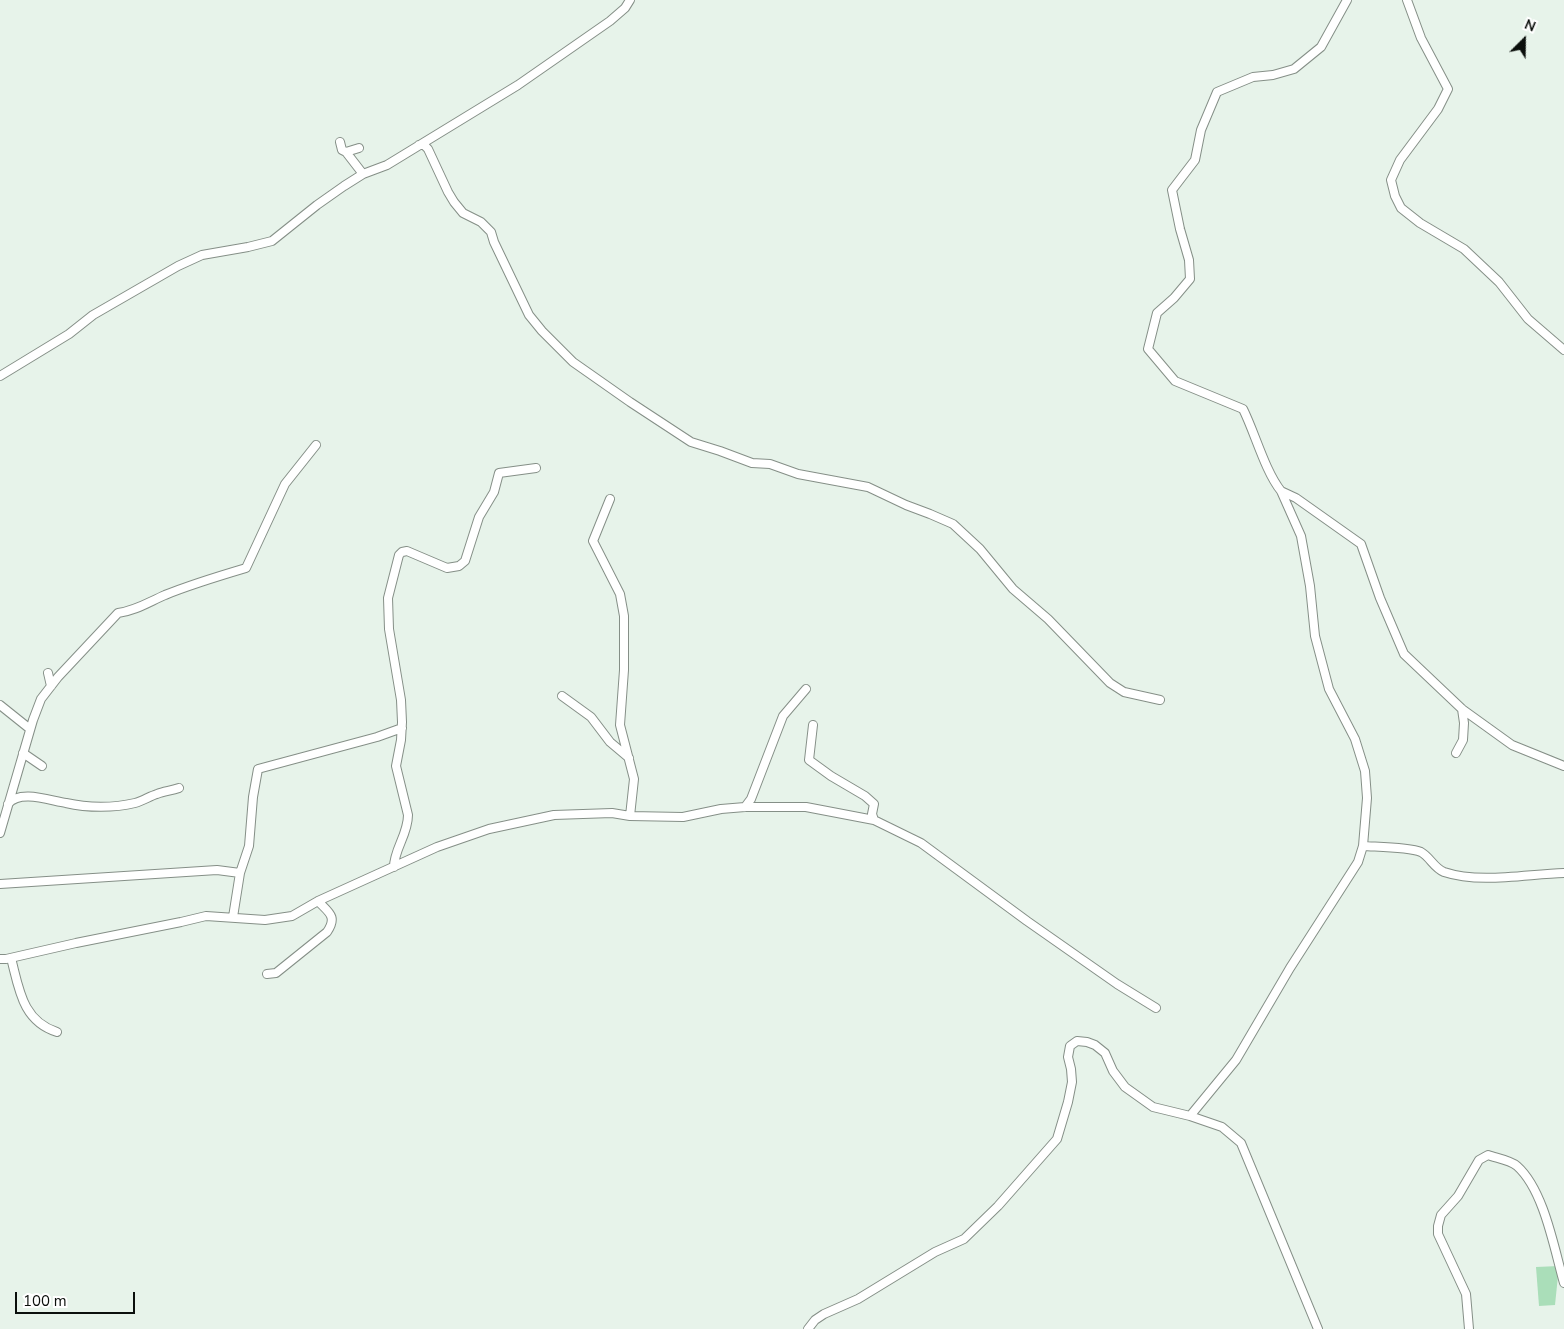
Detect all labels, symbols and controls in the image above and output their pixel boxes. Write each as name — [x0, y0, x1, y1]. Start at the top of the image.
north arrow — [1499, 15, 1549, 65]
text: N — [1522, 15, 1539, 37]
scale bar — [18, 1282, 138, 1314]
text: 100 m — [23, 1291, 67, 1311]

